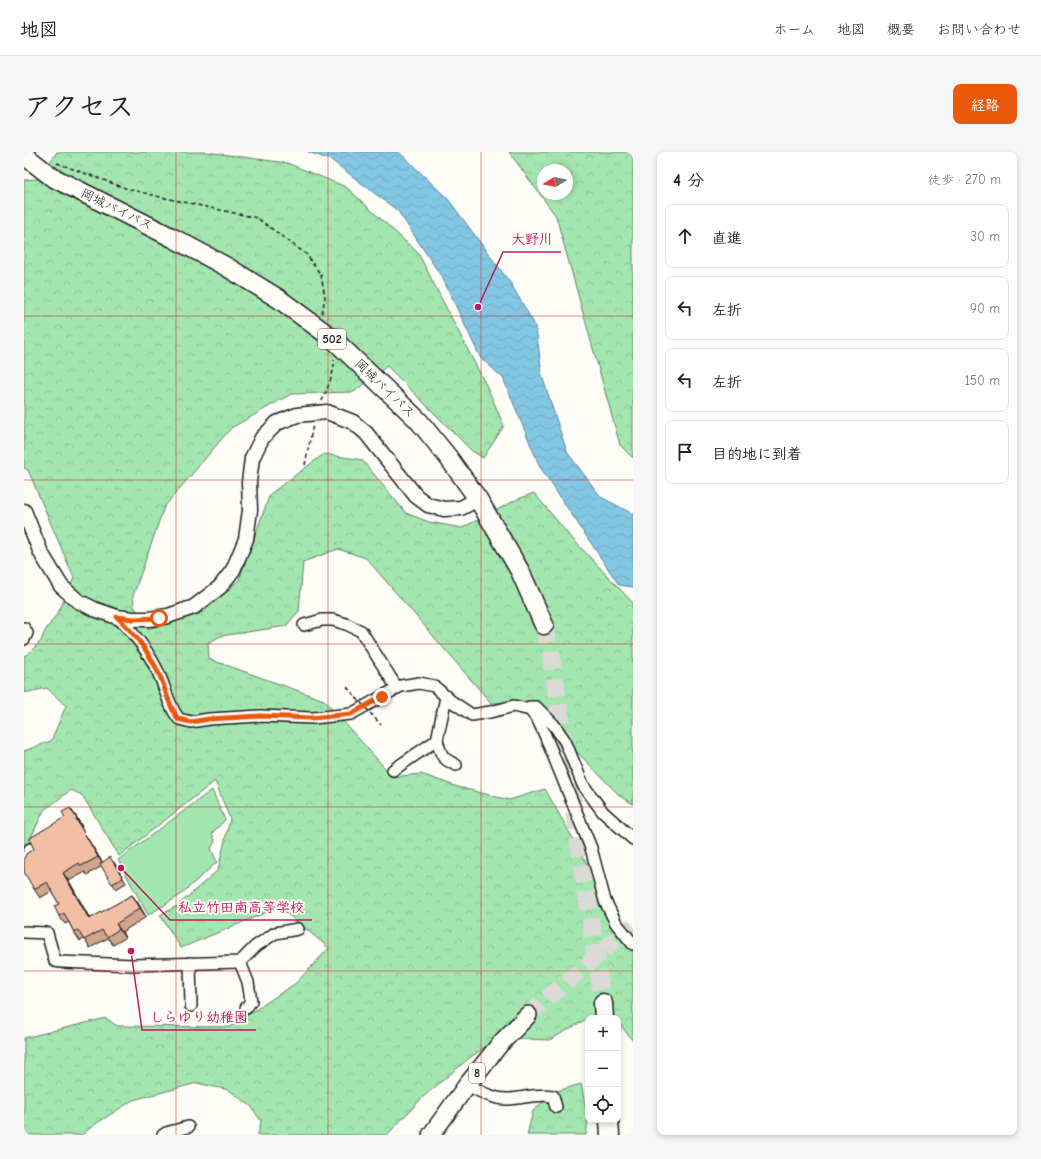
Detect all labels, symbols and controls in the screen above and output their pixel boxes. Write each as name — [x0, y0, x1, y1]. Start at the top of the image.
text: 地図 — [20, 19, 58, 41]
text: ホーム — [774, 21, 815, 38]
text: 地図 — [837, 21, 865, 38]
text: 概要 — [887, 21, 915, 38]
text: お問い合わせ — [937, 21, 1021, 38]
button: 経路 — [953, 84, 1017, 124]
text: アクセス — [24, 91, 134, 123]
north arrow — [537, 164, 573, 200]
text: 4 分 — [673, 171, 704, 190]
text: 徒歩 · 270 m — [928, 172, 1001, 187]
street label: 岡城バイパス — [79, 185, 155, 233]
icon: ahead — [674, 225, 696, 247]
callout: 大野川 — [503, 226, 561, 252]
text: 直進 — [712, 229, 742, 247]
text: 30 m — [970, 229, 1000, 244]
text: 大野川 — [511, 231, 553, 248]
icon: left — [674, 297, 696, 319]
text: 左折 — [712, 301, 742, 319]
text: 90 m — [970, 301, 1000, 316]
road number: 502 — [318, 329, 346, 349]
street label: 岡城バイパス — [352, 356, 418, 420]
icon: left — [674, 369, 696, 391]
text: 左折 — [712, 373, 742, 391]
text: 150 m — [965, 373, 1000, 388]
icon: arrive — [674, 441, 696, 463]
text: 目的地に到着 — [712, 445, 802, 463]
route start — [150, 609, 168, 627]
route end — [373, 688, 391, 706]
callout: 私立竹田南高等学校 — [170, 894, 312, 920]
text: 私立竹田南高等学校 — [178, 899, 304, 916]
callout: しらゆり幼稚園 — [142, 1004, 256, 1030]
text: しらゆり幼稚園 — [150, 1009, 248, 1026]
map controls — [585, 1015, 621, 1123]
button: + — [585, 1015, 621, 1051]
button: − — [585, 1051, 621, 1087]
road number: 8 — [469, 1063, 485, 1083]
button: locate — [585, 1087, 621, 1123]

